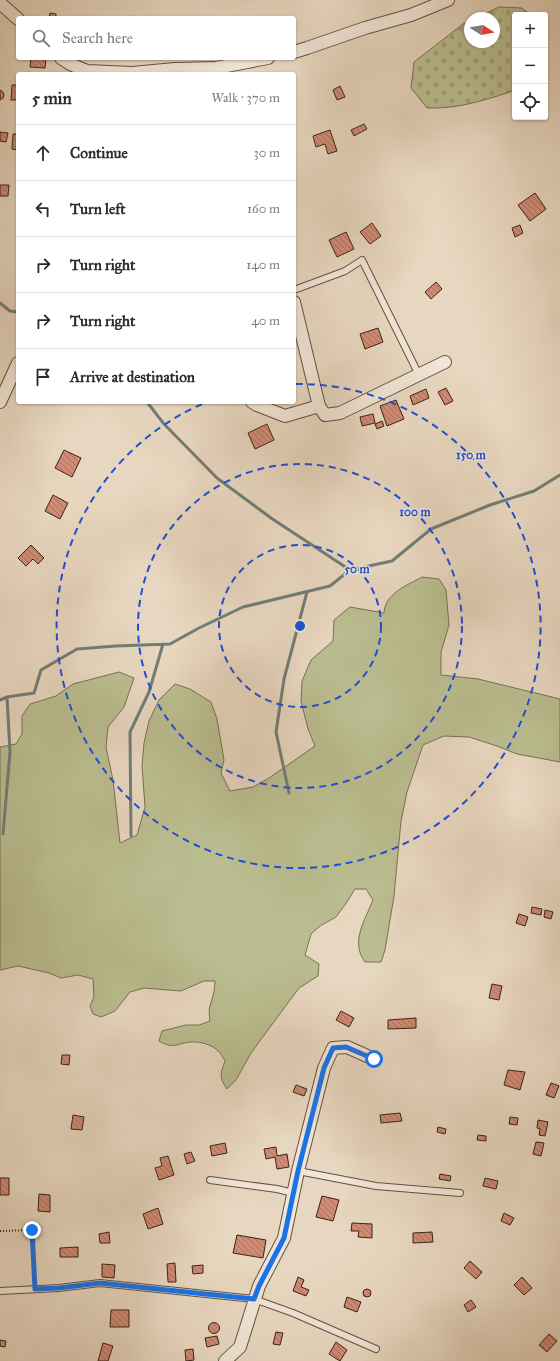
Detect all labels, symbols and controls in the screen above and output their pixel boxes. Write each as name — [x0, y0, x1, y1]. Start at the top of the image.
north arrow — [464, 12, 500, 48]
map controls — [512, 12, 548, 120]
button: + — [512, 12, 548, 48]
search box — [16, 16, 296, 60]
icon: search — [30, 27, 52, 49]
text: Search here — [62, 29, 133, 47]
button: − — [512, 48, 548, 84]
button: locate — [512, 84, 548, 120]
text: 5 min — [32, 88, 72, 109]
text: Walk · 370 m — [211, 90, 280, 106]
icon: ahead — [32, 142, 54, 164]
text: Continue — [70, 144, 128, 162]
text: 30 m — [254, 145, 280, 161]
icon: left — [32, 198, 54, 220]
text: Turn left — [70, 200, 126, 218]
text: 160 m — [247, 201, 280, 217]
icon: right — [32, 254, 54, 276]
text: Turn right — [70, 256, 135, 274]
text: 140 m — [246, 257, 280, 273]
icon: right — [32, 310, 54, 332]
text: Turn right — [70, 312, 135, 330]
text: 40 m — [251, 313, 280, 329]
icon: arrive — [32, 366, 54, 388]
text: Arrive at destination — [70, 368, 195, 386]
text: 150 m — [456, 448, 487, 462]
text: 100 m — [399, 505, 432, 519]
text: 50 m — [344, 562, 371, 576]
centre of rings — [293, 619, 307, 633]
route start — [365, 1050, 383, 1068]
route end — [23, 1221, 41, 1239]

